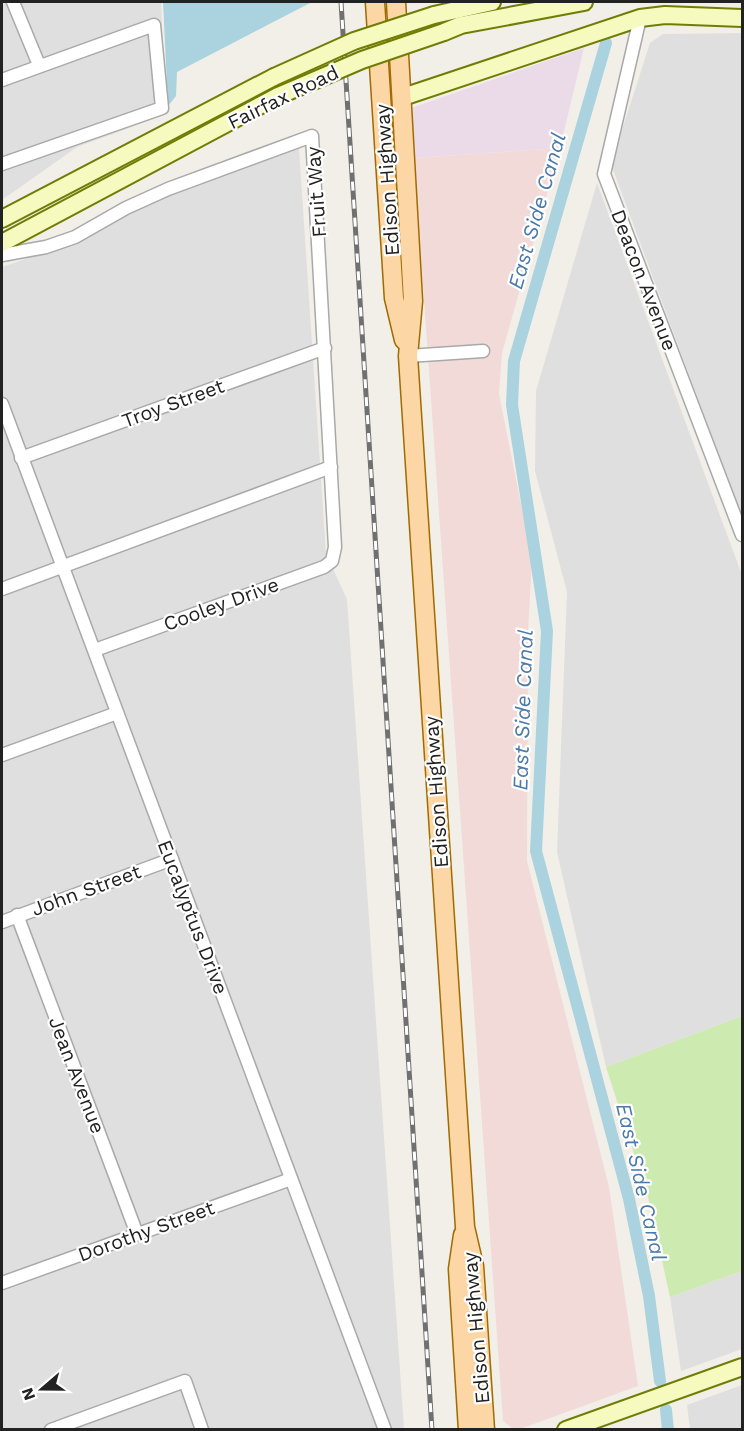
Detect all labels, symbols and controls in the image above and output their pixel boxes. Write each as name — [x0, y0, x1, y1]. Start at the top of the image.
street label: Fairfax Road — [224, 60, 342, 134]
street label: Edison Highway — [370, 102, 404, 257]
water label: East Side Canal — [502, 130, 571, 292]
street label: Fruit Way — [301, 145, 331, 238]
street label: Deacon Avenue — [606, 206, 682, 354]
street label: Troy Street — [119, 373, 228, 433]
street label: Cooley Drive — [160, 572, 282, 636]
water label: East Side Canal — [507, 629, 538, 791]
street label: Edison Highway — [419, 714, 453, 869]
street label: Eucalyptus Drive — [153, 836, 233, 998]
street label: John Street — [28, 859, 145, 921]
street label: Jean Avenue — [44, 1013, 110, 1137]
water label: East Side Canal — [611, 1100, 672, 1263]
street label: Dorothy Street — [75, 1195, 218, 1267]
street label: Edison Highway — [457, 1250, 495, 1405]
north arrow — [12, 1359, 72, 1419]
text: N — [17, 1385, 39, 1403]

